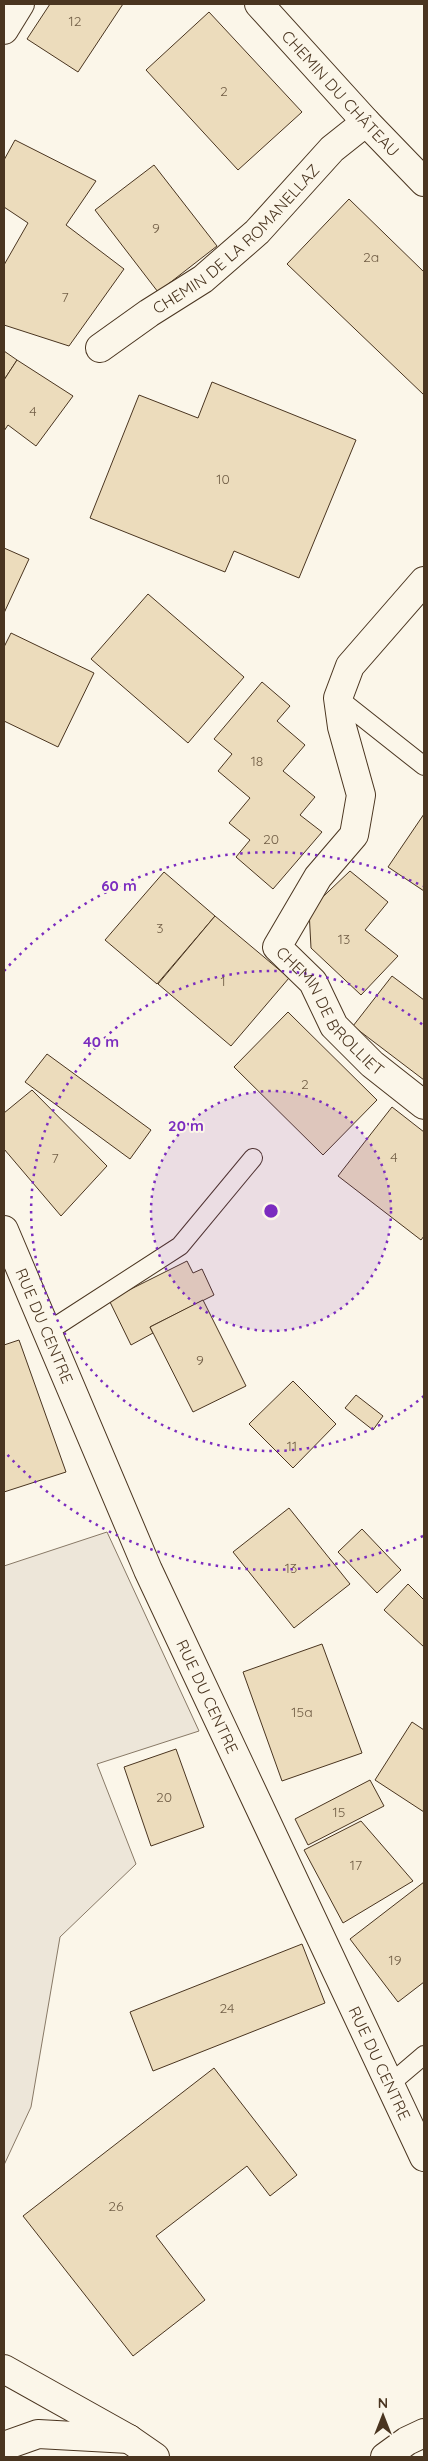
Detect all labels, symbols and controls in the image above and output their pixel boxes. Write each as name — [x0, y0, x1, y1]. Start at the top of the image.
house number: 12 — [69, 12, 82, 30]
street label: CHEMIN DU CHÂTEAU — [278, 26, 404, 161]
house number: 2 — [220, 82, 228, 100]
street label: CHEMIN DE LA ROMANELLAZ — [149, 160, 323, 318]
house number: 9 — [152, 219, 160, 237]
house number: 2a — [363, 248, 379, 266]
house number: 7 — [61, 288, 69, 306]
house number: 4 — [29, 402, 37, 420]
house number: 10 — [216, 470, 230, 488]
house number: 18 — [251, 752, 263, 770]
house number: 20 — [263, 830, 279, 848]
text: 60 m — [101, 876, 137, 895]
house number: 3 — [156, 919, 164, 937]
house number: 13 — [338, 930, 350, 948]
street label: CHEMIN DE BROLLIET — [272, 942, 388, 1080]
house number: 1 — [220, 972, 226, 990]
text: 40 m — [83, 1032, 119, 1051]
house number: 2 — [301, 1075, 309, 1093]
text: 20 m — [168, 1116, 204, 1135]
house number: 4 — [390, 1148, 398, 1166]
house number: 7 — [51, 1149, 59, 1167]
centre of rings — [262, 1202, 280, 1220]
street label: RUE DU CENTRE — [11, 1265, 78, 1387]
house number: 9 — [196, 1351, 204, 1369]
house number: 11 — [287, 1437, 297, 1455]
house number: 13 — [285, 1559, 297, 1577]
street label: RUE DU CENTRE — [172, 1636, 243, 1757]
house number: 15a — [291, 1703, 313, 1721]
house number: 20 — [156, 1788, 172, 1806]
house number: 15 — [333, 1803, 345, 1821]
house number: 17 — [350, 1856, 362, 1874]
house number: 19 — [389, 1951, 402, 1969]
house number: 24 — [220, 1999, 234, 2017]
street label: RUE DU CENTRE — [344, 2003, 415, 2123]
house number: 26 — [108, 2197, 124, 2215]
north arrow — [358, 2391, 408, 2441]
text: N — [378, 2394, 388, 2412]

